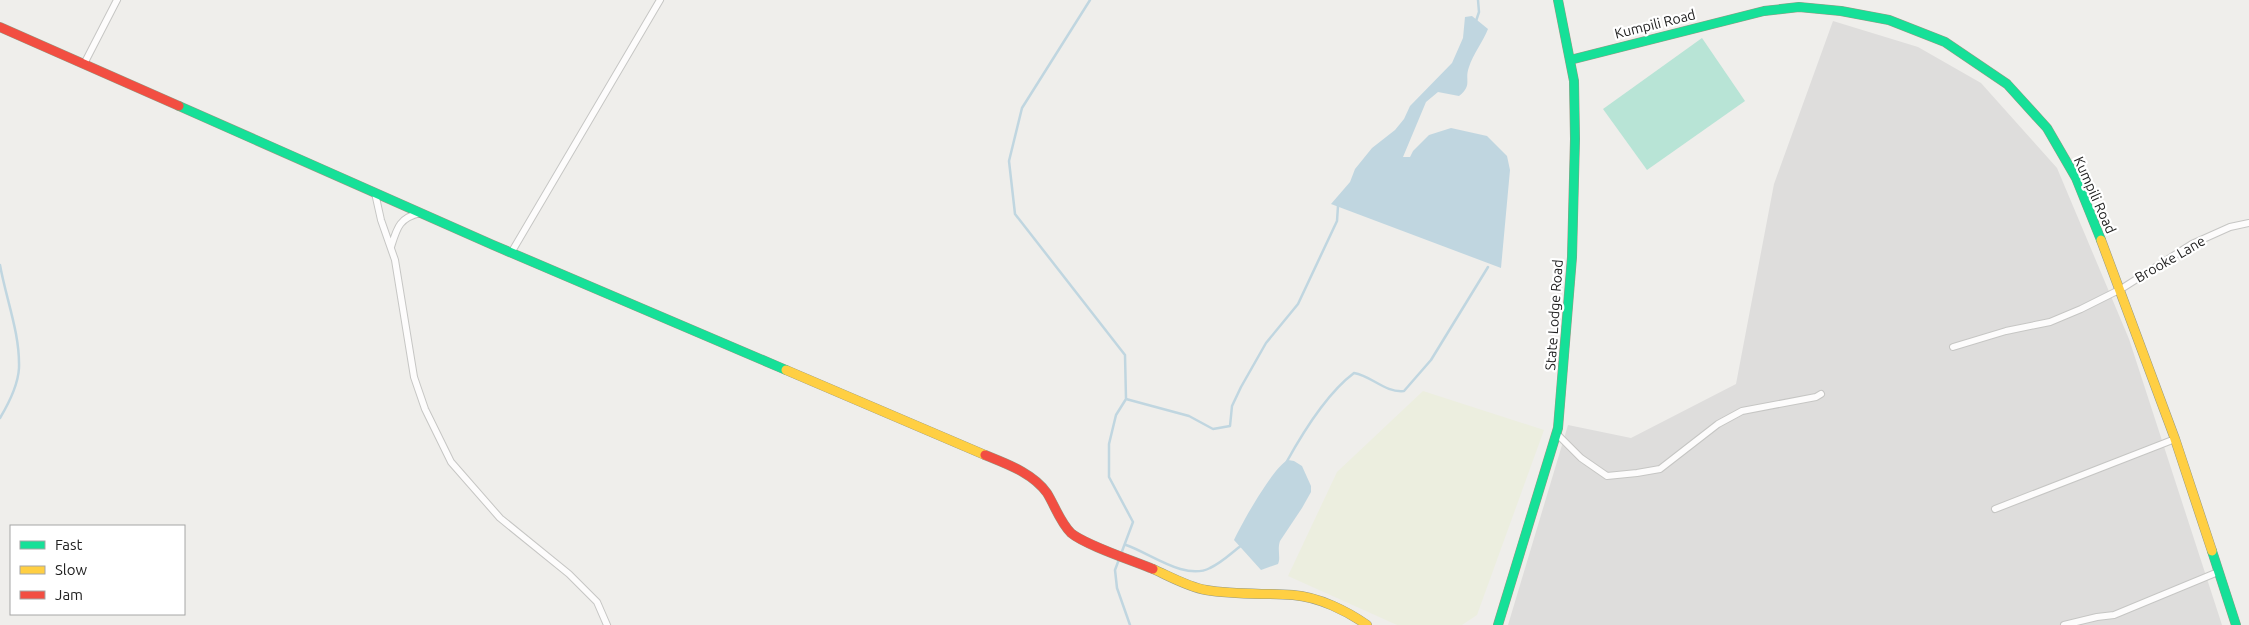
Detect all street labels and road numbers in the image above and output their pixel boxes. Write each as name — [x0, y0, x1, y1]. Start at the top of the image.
street label: Kumpili Road — [1613, 6, 1697, 42]
street label: Kumpili Road — [2071, 154, 2119, 236]
street label: Brooke Lane — [2132, 232, 2208, 286]
street label: State Lodge Road — [1542, 259, 1566, 371]

